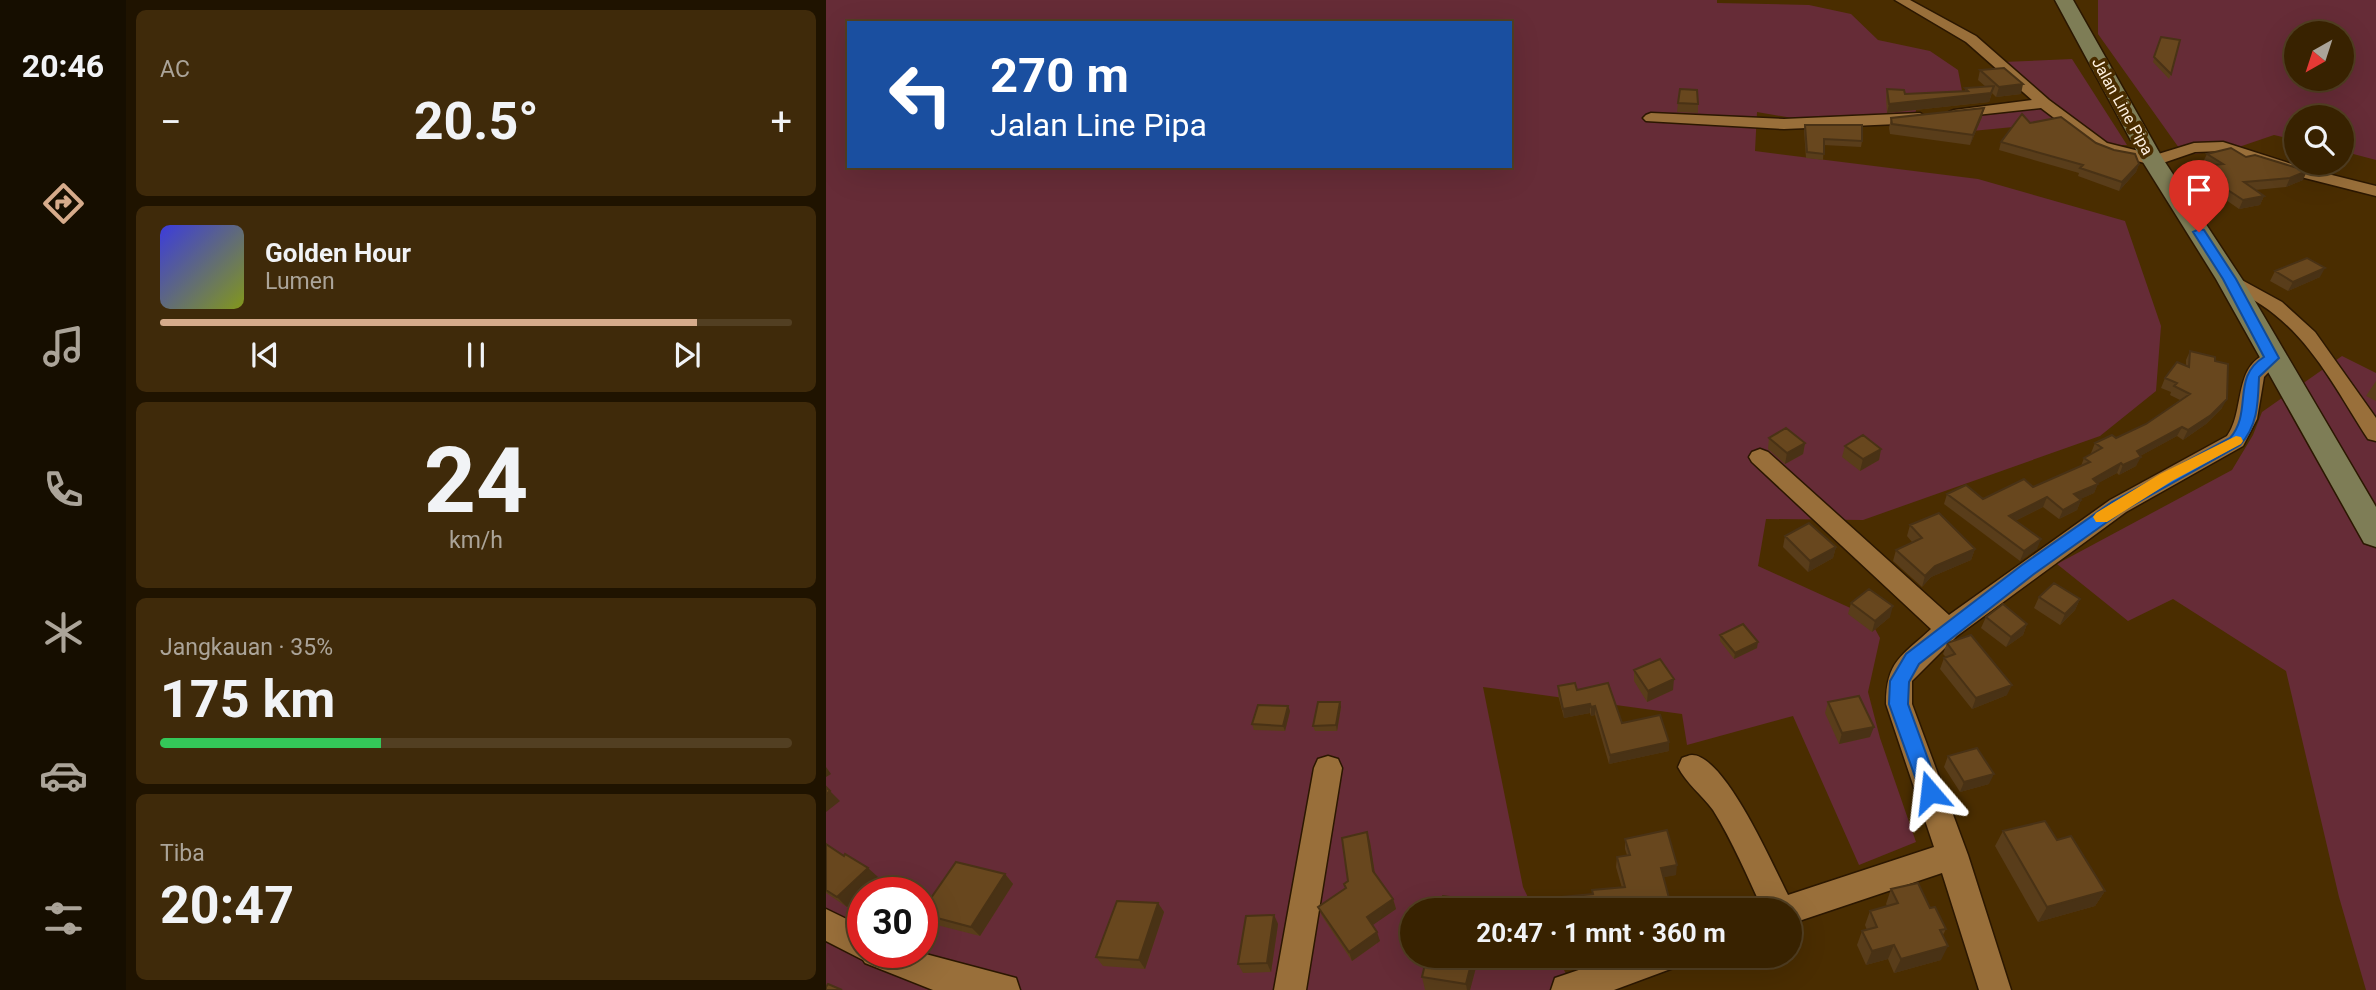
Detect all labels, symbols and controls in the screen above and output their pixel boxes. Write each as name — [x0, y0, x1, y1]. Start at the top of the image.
north arrow — [2284, 21, 2354, 91]
map controls — [2284, 21, 2354, 175]
text: 20:46 — [22, 47, 104, 85]
text: 270 m — [990, 47, 1129, 104]
icon: left — [875, 49, 966, 140]
street label: Jalan Line Pipa — [2088, 54, 2157, 158]
text: AC — [160, 56, 190, 83]
text: 20.5° — [414, 91, 539, 152]
text: − — [160, 100, 182, 144]
text: + — [770, 100, 792, 144]
button: search — [2284, 105, 2354, 175]
text: Jalan Line Pipa — [990, 106, 1207, 144]
pin — [2169, 160, 2229, 232]
icon: arrive — [2180, 171, 2218, 209]
icon: directions — [39, 179, 88, 228]
text: Golden Hour — [265, 238, 411, 268]
text: Lumen — [265, 268, 335, 295]
icon: music — [39, 322, 88, 371]
icon: previous — [246, 336, 284, 374]
icon: pause — [457, 336, 495, 374]
icon: next — [668, 336, 706, 374]
text: 24 — [424, 428, 528, 534]
icon: phone — [39, 465, 88, 514]
text: km/h — [449, 527, 503, 554]
icon: climate — [39, 608, 88, 657]
text: Jangkauan · 35% — [160, 634, 333, 661]
text: 175 km — [160, 669, 335, 730]
icon: car — [39, 751, 88, 800]
position arrow — [1893, 755, 1967, 829]
text: Tiba — [160, 840, 205, 867]
text: 20:47 — [160, 875, 294, 936]
speed limit sign: 30 — [847, 877, 938, 968]
icon: filters — [39, 894, 88, 943]
text: 20:47 · 1 mnt · 360 m — [1476, 918, 1726, 948]

